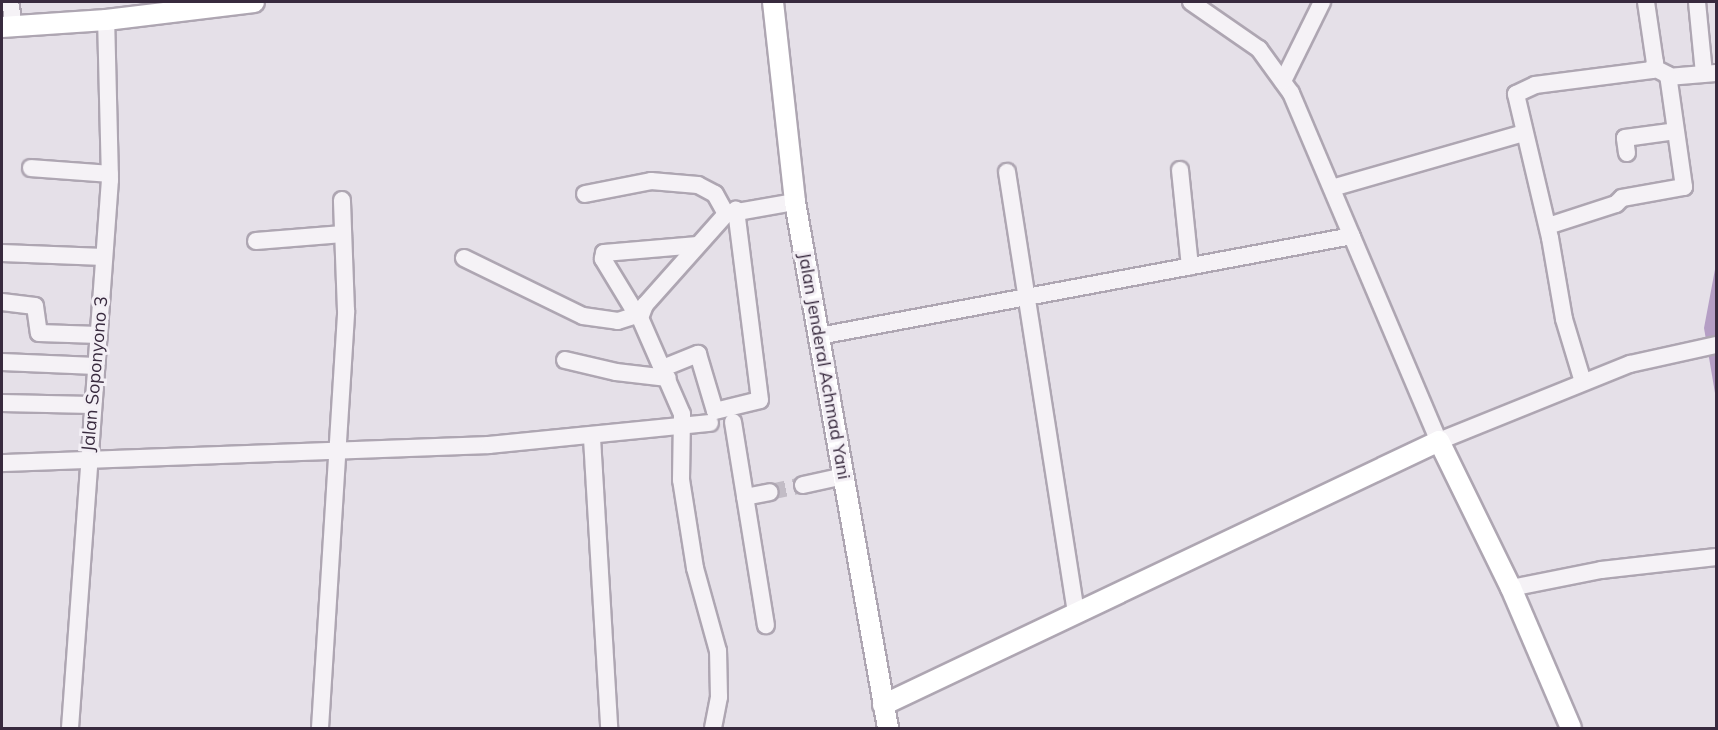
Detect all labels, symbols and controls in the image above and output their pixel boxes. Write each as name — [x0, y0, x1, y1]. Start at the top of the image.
street label: Jalan Jenderal Achmad Yani — [793, 251, 855, 481]
street label: Jalan Soponyono 3 — [77, 295, 113, 453]

